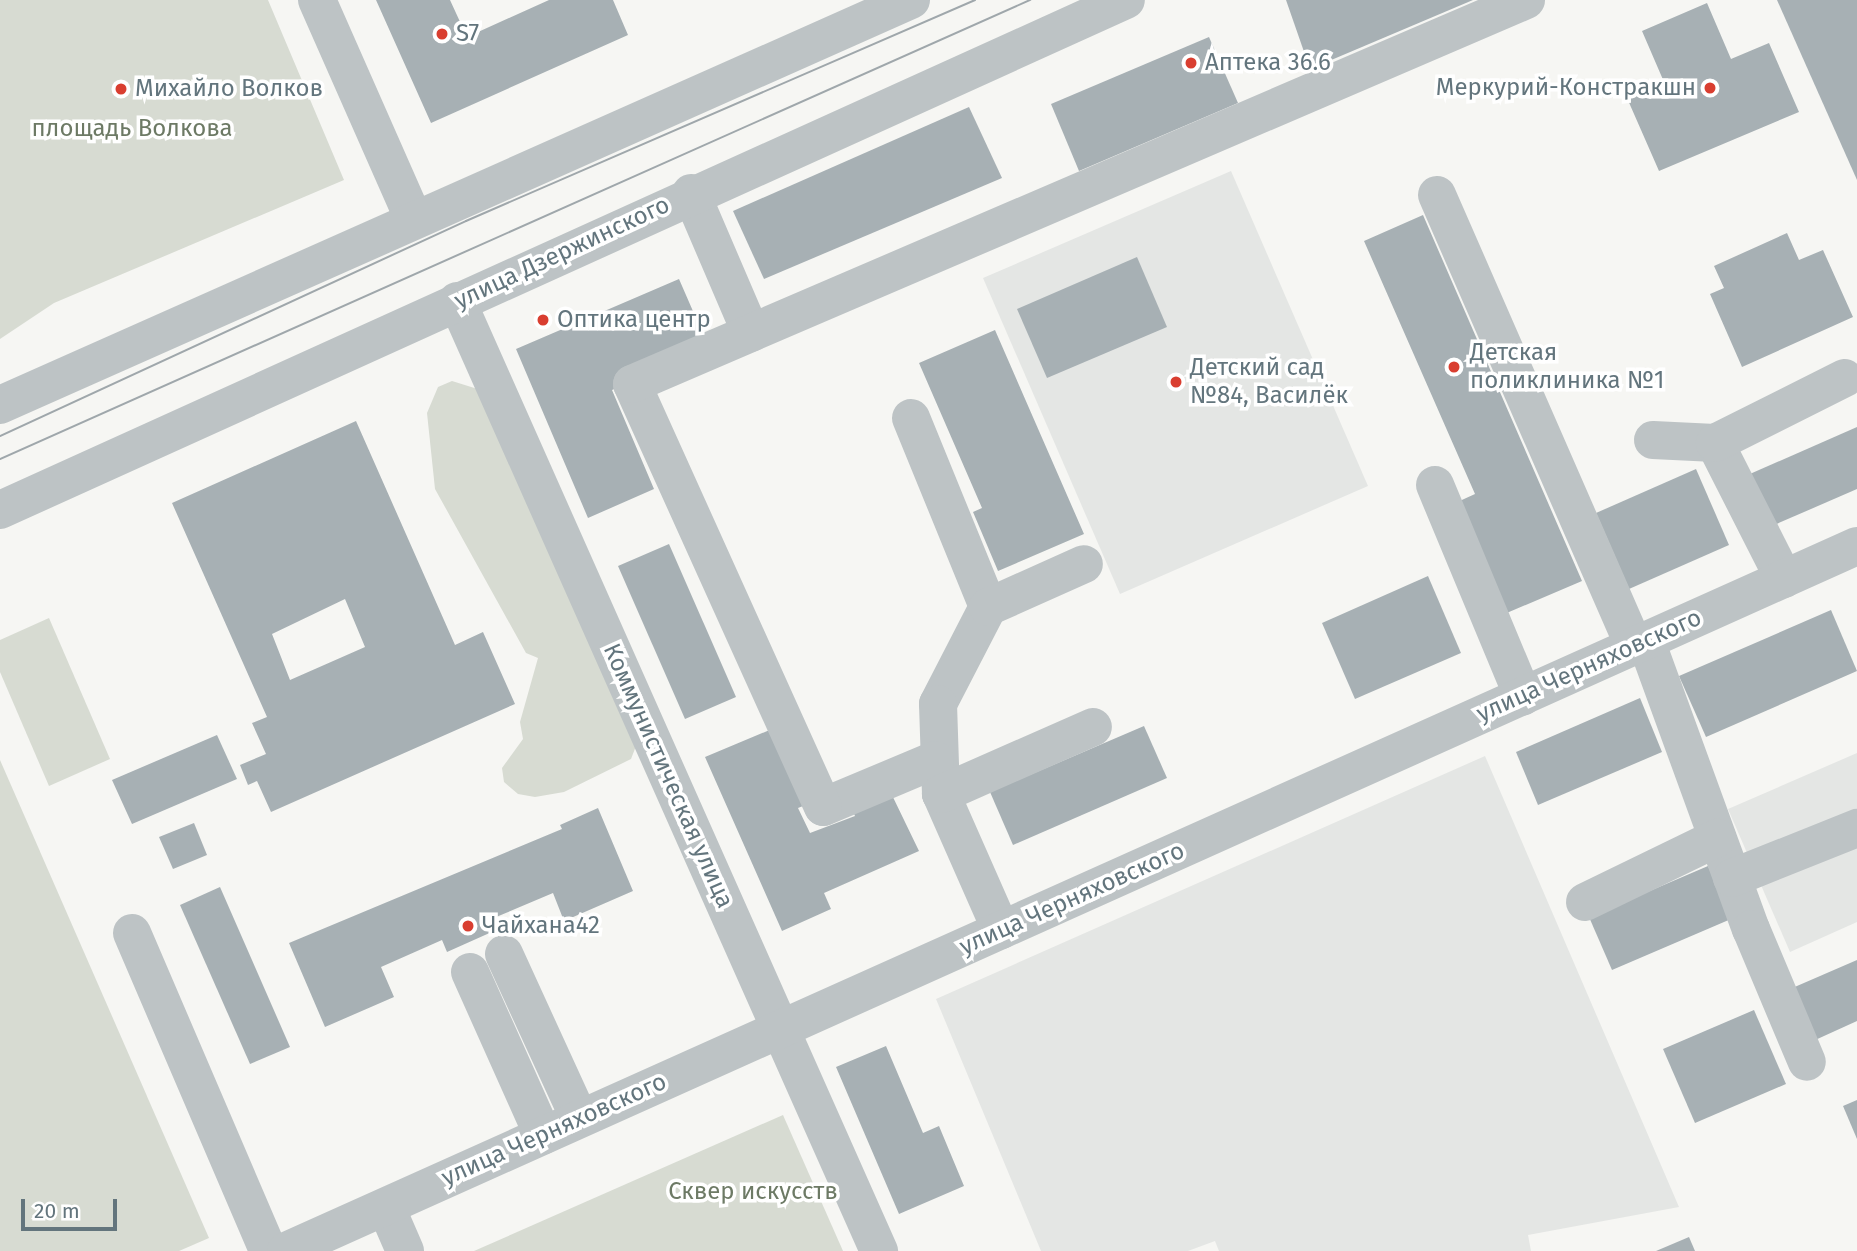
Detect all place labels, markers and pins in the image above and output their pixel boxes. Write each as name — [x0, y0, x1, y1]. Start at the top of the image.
place label: S7 — [456, 20, 479, 48]
marker: S7 — [434, 26, 450, 42]
place label: Аптека 36.6 — [1205, 49, 1331, 77]
marker: Аптека 36.6 — [1183, 55, 1199, 71]
place label: Меркурий-Констракшн — [1436, 74, 1696, 102]
place label: Михайло Волков — [135, 75, 323, 103]
marker: Меркурий-Констракшн — [1702, 80, 1718, 96]
marker: Михайло Волков — [113, 81, 129, 97]
place label: Оптика центр — [557, 306, 711, 334]
marker: Оптика центр — [535, 312, 551, 328]
place label: Детская поликлиника №1 — [1470, 339, 1664, 395]
place label: Детский сад №84, Василёк — [1190, 354, 1348, 410]
marker: Детская поликлиника №1 — [1444, 357, 1464, 377]
marker: Детский сад №84, Василёк — [1168, 374, 1184, 390]
place label: Чайхана42 — [482, 912, 600, 940]
marker: Чайхана42 — [460, 918, 476, 934]

